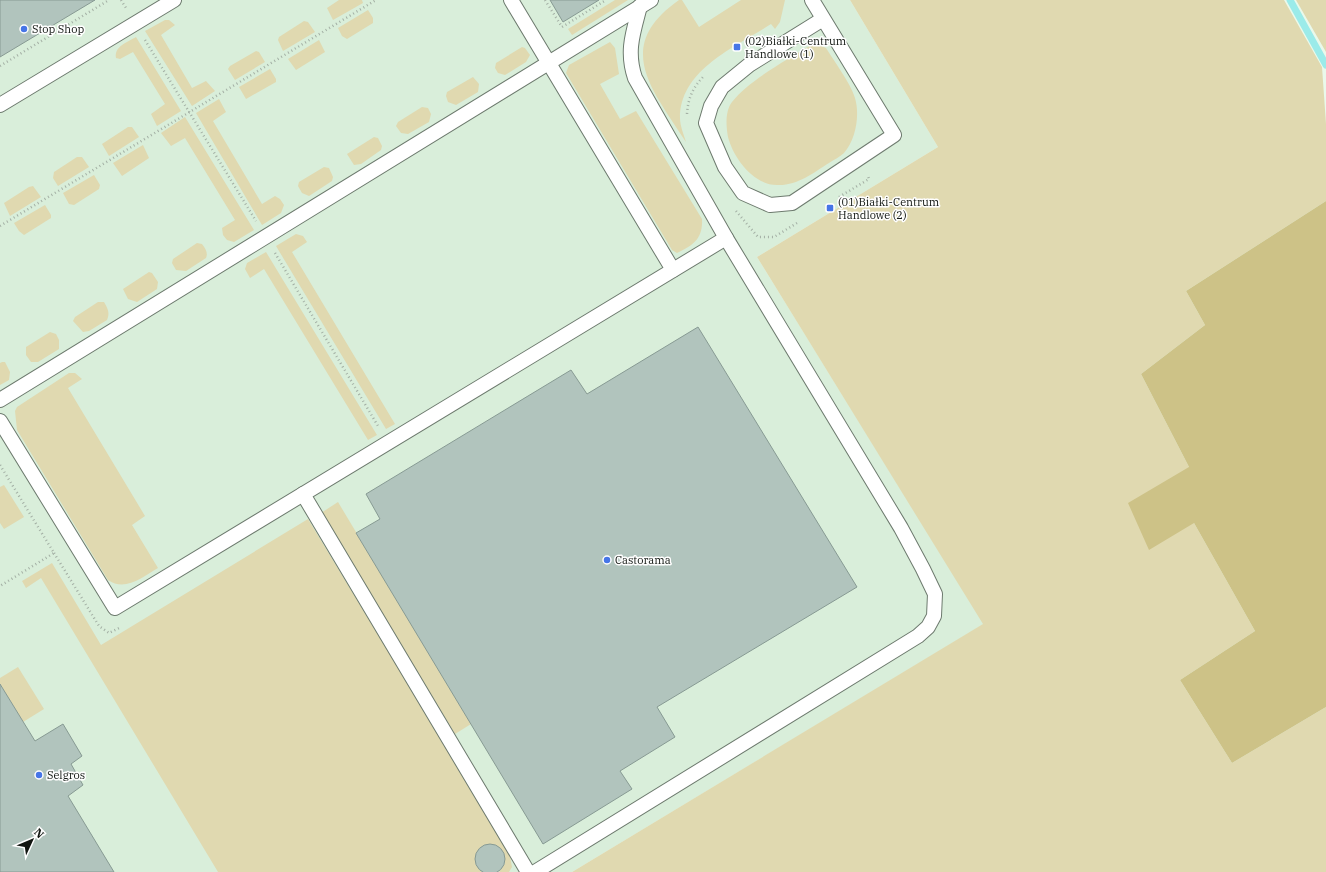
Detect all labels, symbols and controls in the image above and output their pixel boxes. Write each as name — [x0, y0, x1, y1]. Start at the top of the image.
place label: Stop Shop — [32, 22, 84, 36]
marker: Stop Shop — [19, 24, 29, 34]
place label: (02)Białki-Centrum Handlowe (1) — [745, 34, 847, 61]
marker: (02)Białki-Centrum Handlowe (1) — [732, 42, 742, 52]
place label: (01)Białki-Centrum Handlowe (2) — [838, 195, 940, 222]
marker: (01)Białki-Centrum Handlowe (2) — [825, 203, 835, 213]
place label: Castorama — [615, 553, 671, 567]
marker: Castorama — [602, 555, 612, 565]
place label: Selgros — [47, 768, 85, 782]
marker: Selgros — [34, 770, 44, 780]
north arrow — [12, 820, 52, 860]
text: N — [31, 825, 47, 841]

